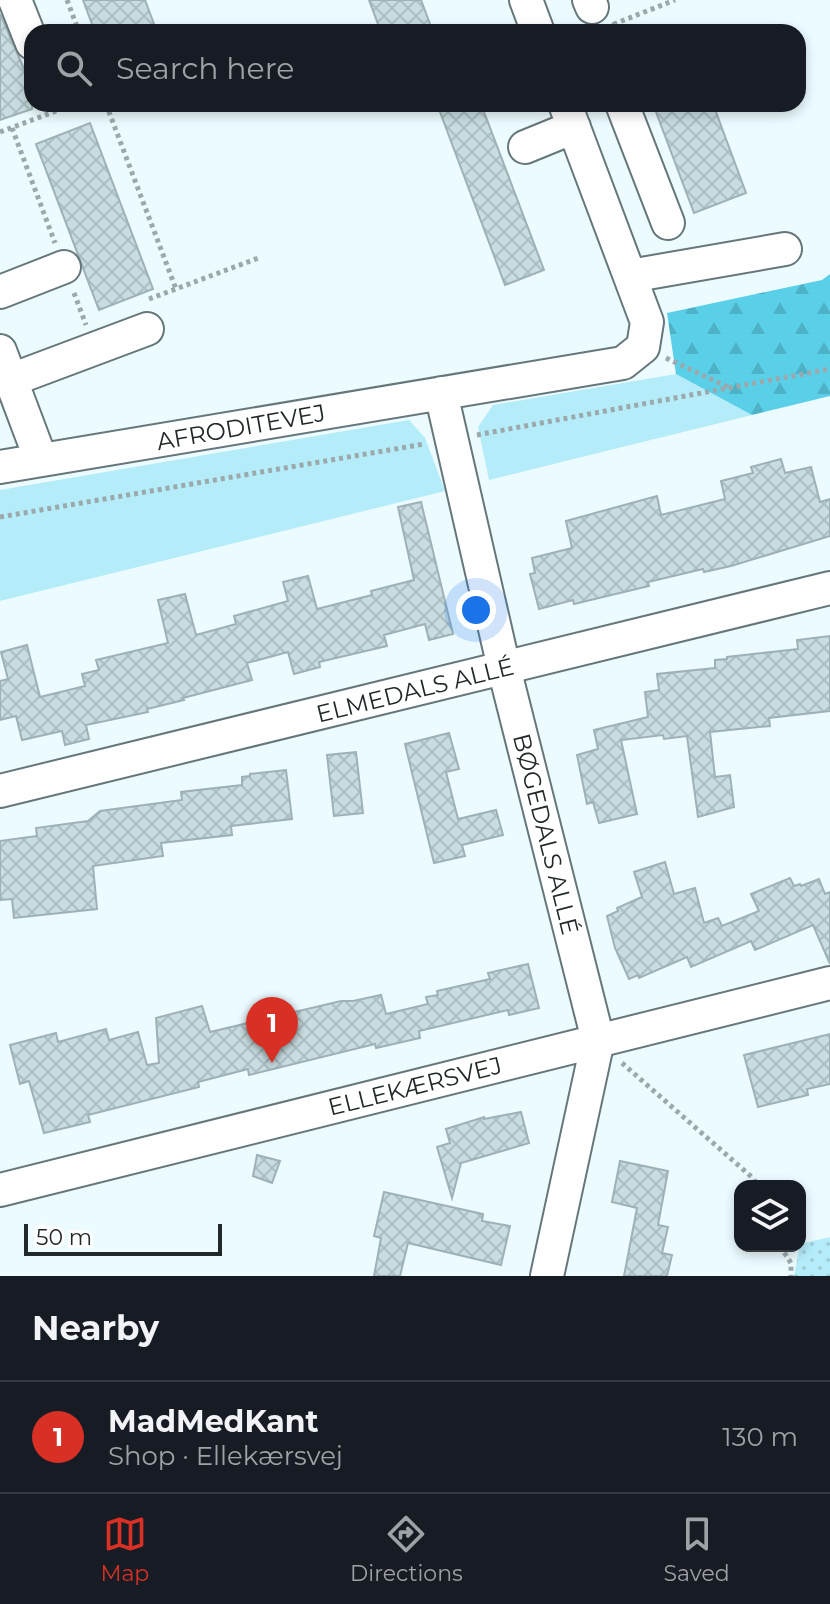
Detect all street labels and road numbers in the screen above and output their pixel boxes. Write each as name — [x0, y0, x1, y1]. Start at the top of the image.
street label: AFRODITEVEJ — [154, 398, 328, 456]
street label: ELMEDALS ALLÉ — [313, 651, 517, 729]
street label: BØGEDALS ALLÉ — [507, 730, 585, 938]
street label: ELLEKÆRSVEJ — [325, 1050, 505, 1122]

